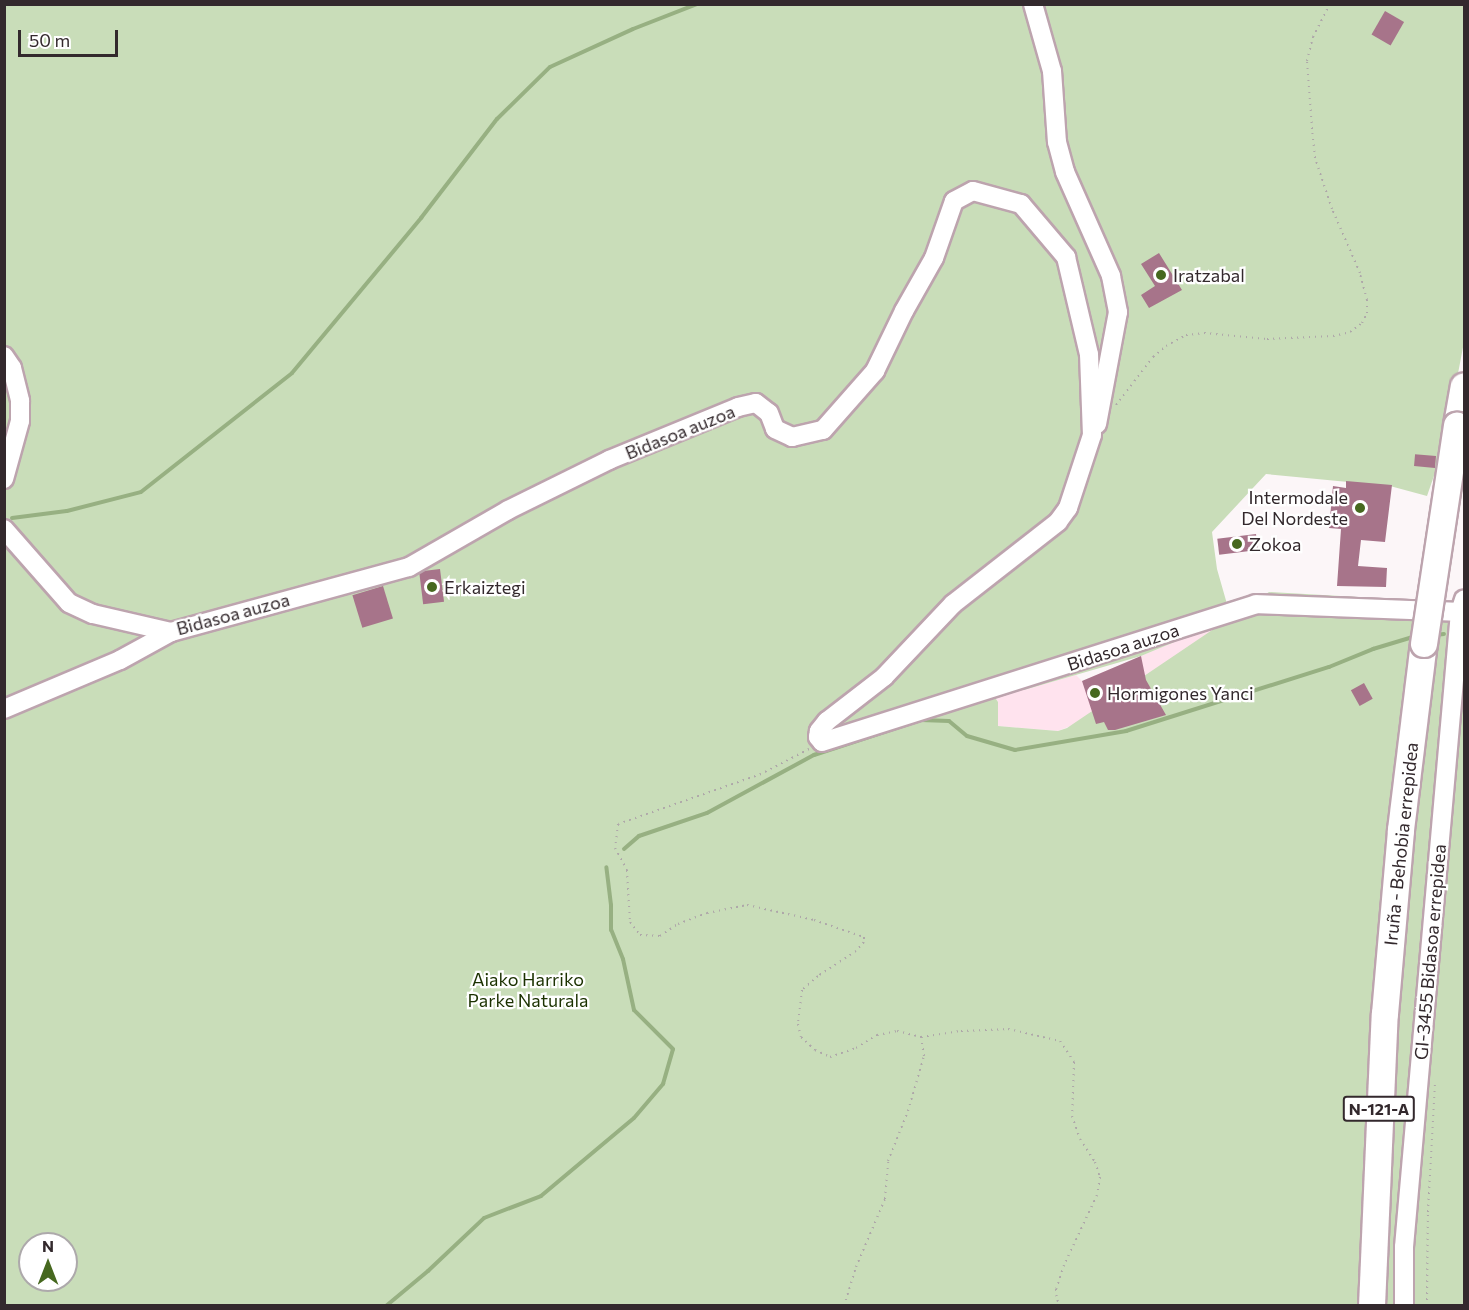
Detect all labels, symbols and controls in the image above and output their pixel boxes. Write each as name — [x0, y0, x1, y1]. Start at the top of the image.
scale bar — [21, 18, 122, 56]
text: 50 m — [29, 29, 70, 51]
place label: Iratzabal — [1173, 264, 1245, 286]
marker: Iratzabal — [1154, 268, 1168, 282]
street label: Bidasoa auzoa — [622, 400, 738, 464]
place label: Intermodale Del Nordeste — [1241, 487, 1348, 530]
marker: Intermodale Del Nordeste — [1353, 501, 1367, 515]
place label: Zokoa — [1249, 533, 1301, 555]
marker: Zokoa — [1230, 537, 1244, 551]
place label: Erkaiztegi — [444, 576, 526, 598]
marker: Erkaiztegi — [425, 580, 439, 594]
street label: Bidasoa auzoa — [174, 589, 292, 639]
street label: Bidasoa auzoa — [1064, 619, 1182, 675]
place label: Hormigones Yanci — [1107, 682, 1254, 704]
marker: Hormigones Yanci — [1088, 686, 1102, 700]
street label: Iruña - Behobia errepidea — [1380, 741, 1422, 947]
street label: GI-3455 Bidasoa errepidea — [1410, 843, 1450, 1061]
park label: Aiako Harriko Parke Naturala — [467, 969, 589, 1012]
road number: N-121-A — [1342, 1096, 1416, 1122]
north arrow — [18, 1232, 78, 1292]
text: N — [42, 1236, 54, 1255]

